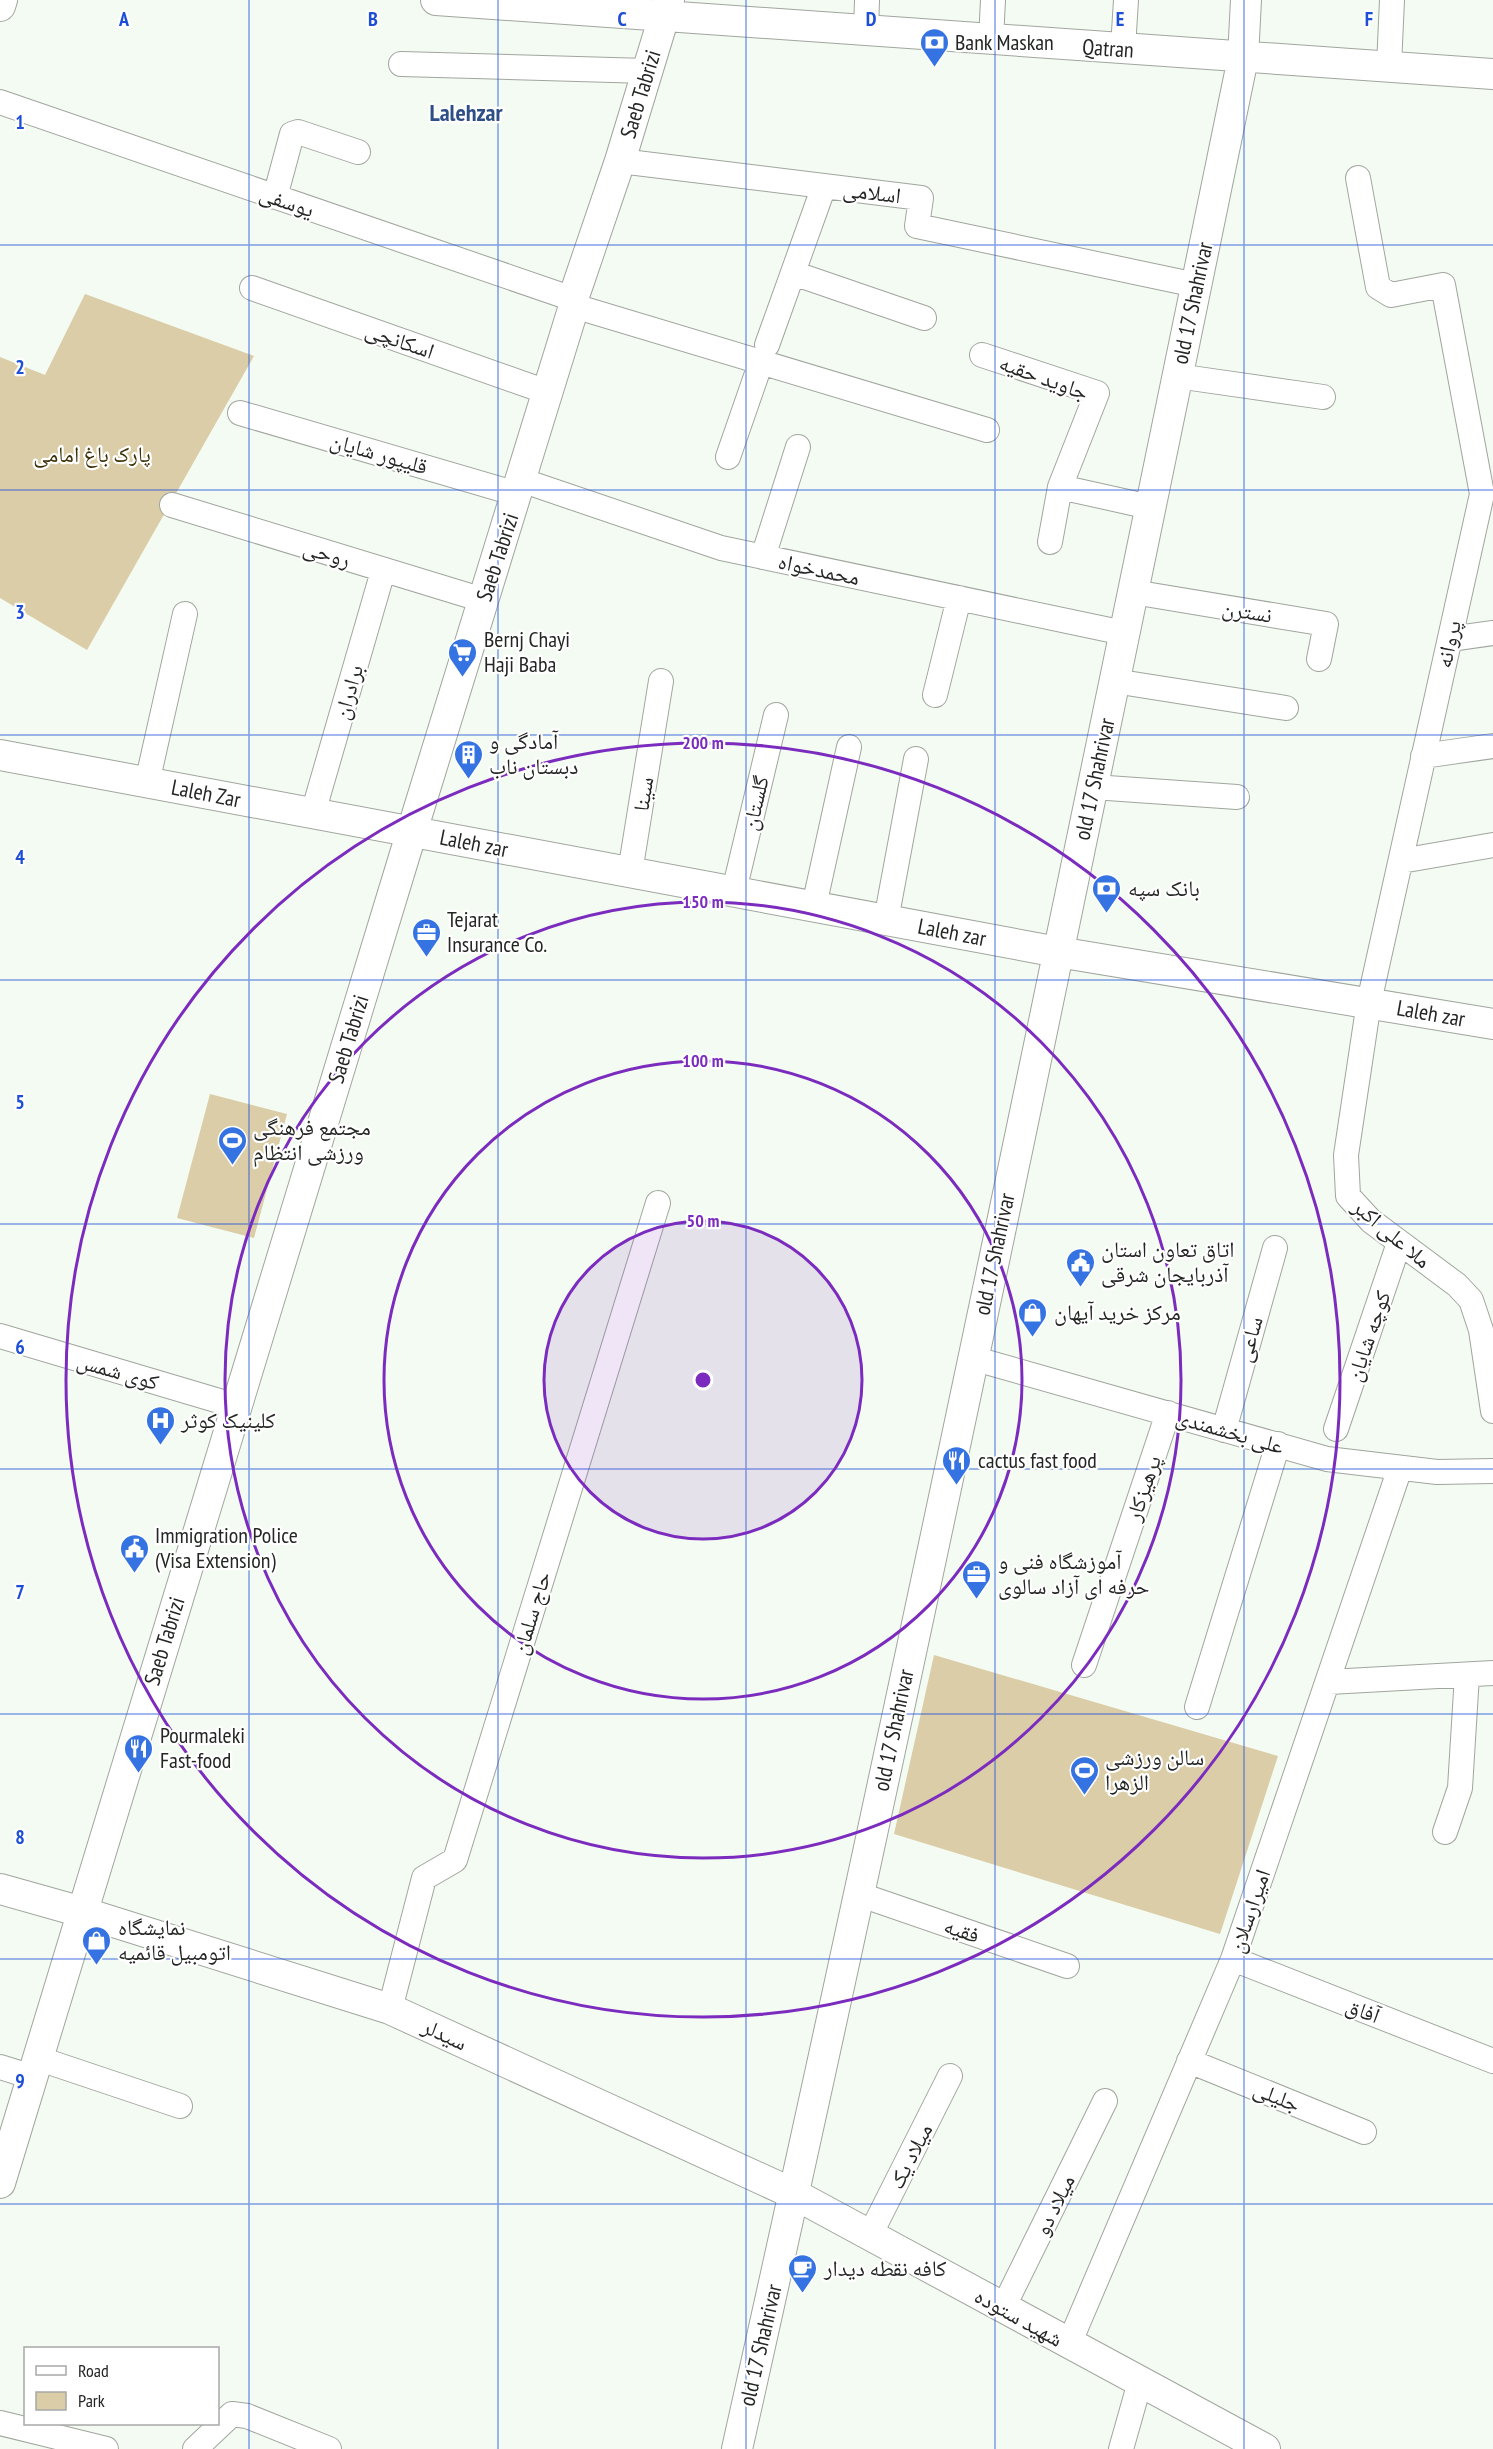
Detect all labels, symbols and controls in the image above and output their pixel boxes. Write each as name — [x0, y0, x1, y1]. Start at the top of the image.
text: A — [118, 6, 130, 32]
text: B — [368, 6, 378, 32]
text: C — [617, 6, 627, 32]
text: D — [866, 6, 877, 32]
text: E — [1116, 6, 1124, 32]
text: F — [1365, 6, 1373, 32]
bank icon: Bank Maskan — [918, 26, 950, 68]
place label: Bank Maskan — [955, 28, 1054, 56]
street label: Qatran — [1081, 32, 1135, 64]
street label: Saeb Tabrizi — [613, 47, 667, 141]
district label: Lalehzar — [429, 97, 503, 128]
text: 1 — [15, 109, 25, 135]
street label: اسلامی — [841, 175, 903, 209]
street label: یوسفی — [256, 179, 318, 223]
street label: old 17 Shahrivar — [1165, 239, 1219, 367]
street label: اسکانچی — [362, 315, 438, 365]
street label: جاوید حقیه — [996, 348, 1092, 406]
text: 2 — [15, 354, 25, 380]
street label: قلیپور شایان — [327, 426, 431, 480]
park label: پارک باغ امامی — [33, 440, 151, 468]
street label: Saeb Tabrizi — [470, 510, 524, 604]
street label: روحی — [300, 533, 354, 573]
street label: محمدخواه — [776, 547, 862, 591]
street label: نسترن — [1220, 593, 1274, 629]
text: 3 — [15, 599, 25, 625]
street label: پروانه — [1429, 617, 1467, 671]
place label: Bernj Chayi Haji Baba — [484, 625, 570, 678]
supermarket icon: Bernj Chayi Haji Baba — [447, 636, 479, 678]
street label: برادران — [327, 661, 369, 723]
street label: old 17 Shahrivar — [1067, 715, 1121, 843]
place label: آمادگی و دبستان ناب — [489, 727, 578, 780]
text: 200 m — [682, 731, 724, 754]
building icon: آمادگی و دبستان ناب — [452, 738, 484, 780]
street label: Laleh Zar — [169, 773, 243, 813]
street label: گلستان — [735, 773, 775, 833]
street label: سینا — [626, 775, 660, 813]
street label: Laleh zar — [437, 823, 511, 863]
text: 4 — [15, 844, 25, 870]
bank icon: بانک سپه — [1091, 872, 1123, 914]
place label: بانک سپه — [1128, 874, 1200, 902]
text: 150 m — [682, 890, 724, 913]
place label: Tejarat Insurance Co. — [447, 905, 547, 958]
street label: Laleh zar — [915, 912, 989, 952]
office icon: Tejarat Insurance Co. — [410, 916, 442, 958]
street label: Saeb Tabrizi — [321, 992, 375, 1086]
street label: Laleh zar — [1395, 993, 1467, 1033]
text: 100 m — [682, 1049, 724, 1072]
text: 5 — [15, 1089, 25, 1115]
place label: مجتمع فرهنگی ورزشی انتظام — [253, 1113, 371, 1167]
sports icon: مجتمع فرهنگی ورزشی انتظام — [216, 1124, 248, 1166]
street label: old 17 Shahrivar — [967, 1190, 1021, 1318]
street label: ملا علی اکبر — [1346, 1191, 1437, 1274]
text: 50 m — [687, 1209, 719, 1232]
place label: اتاق تعاون استان آذربایجان شرقی — [1101, 1235, 1234, 1288]
public building icon: اتاق تعاون استان آذربایجان شرقی — [1064, 1246, 1096, 1288]
street label: کوچه شایان — [1339, 1287, 1397, 1385]
shop icon: مرکز خرید آیهان — [1017, 1296, 1049, 1338]
place label: مرکز خرید آیهان — [1054, 1298, 1181, 1326]
street label: ساعی — [1229, 1313, 1269, 1365]
text: 6 — [15, 1334, 25, 1360]
street label: کوی شمس — [74, 1346, 162, 1396]
centre of rings — [693, 1370, 713, 1390]
street label: علی بخشمندی — [1173, 1402, 1287, 1460]
hospital icon: کلینیک کوثر — [144, 1404, 176, 1446]
place label: کلینیک کوثر — [180, 1406, 275, 1434]
restaurant icon: cactus fast food — [941, 1444, 973, 1486]
place label: cactus fast food — [978, 1446, 1097, 1474]
street label: پرهیزکار — [1118, 1451, 1167, 1526]
place label: Immigration Police (Visa Extension) — [155, 1521, 298, 1574]
public building icon: Immigration Police (Visa Extension) — [118, 1532, 150, 1574]
place label: آموزشگاه فنی و حرفه ای آزاد سالوی — [998, 1547, 1150, 1600]
office icon: آموزشگاه فنی و حرفه ای آزاد سالوی — [961, 1558, 993, 1600]
street label: حاج سلمان — [505, 1568, 557, 1658]
text: 7 — [15, 1579, 25, 1605]
street label: Saeb Tabrizi — [137, 1594, 191, 1688]
street label: old 17 Shahrivar — [866, 1666, 920, 1794]
place label: Pourmaleki Fast-food — [160, 1721, 245, 1774]
restaurant icon: Pourmaleki Fast-food — [123, 1732, 155, 1774]
place label: سالن ورزشی الزهرا — [1105, 1743, 1204, 1796]
sports icon: سالن ورزشی الزهرا — [1068, 1754, 1100, 1796]
text: 8 — [15, 1824, 25, 1850]
street label: امیرارسلان — [1222, 1866, 1276, 1956]
street label: فقیه — [941, 1911, 983, 1949]
place label: نمایشگاه اتومبیل قائمیه — [118, 1913, 231, 1966]
shop icon: نمایشگاه اتومبیل قائمیه — [81, 1924, 113, 1966]
street label: آفاق — [1342, 1991, 1384, 2029]
street label: سیدلر — [417, 2011, 472, 2056]
text: 9 — [15, 2068, 25, 2094]
street label: جلیلی — [1250, 2074, 1304, 2118]
street label: میلاد یک — [882, 2119, 938, 2193]
street label: میلاد دو — [1027, 2170, 1081, 2240]
cafe icon: کافه نقطه دیدار — [787, 2252, 819, 2294]
place label: کافه نقطه دیدار — [823, 2254, 946, 2282]
street label: old 17 Shahrivar — [732, 2281, 788, 2409]
street label: شهید ستوده — [970, 2281, 1068, 2353]
legend — [24, 2347, 219, 2425]
text: Road — [78, 2359, 109, 2382]
text: Park — [78, 2389, 105, 2412]

